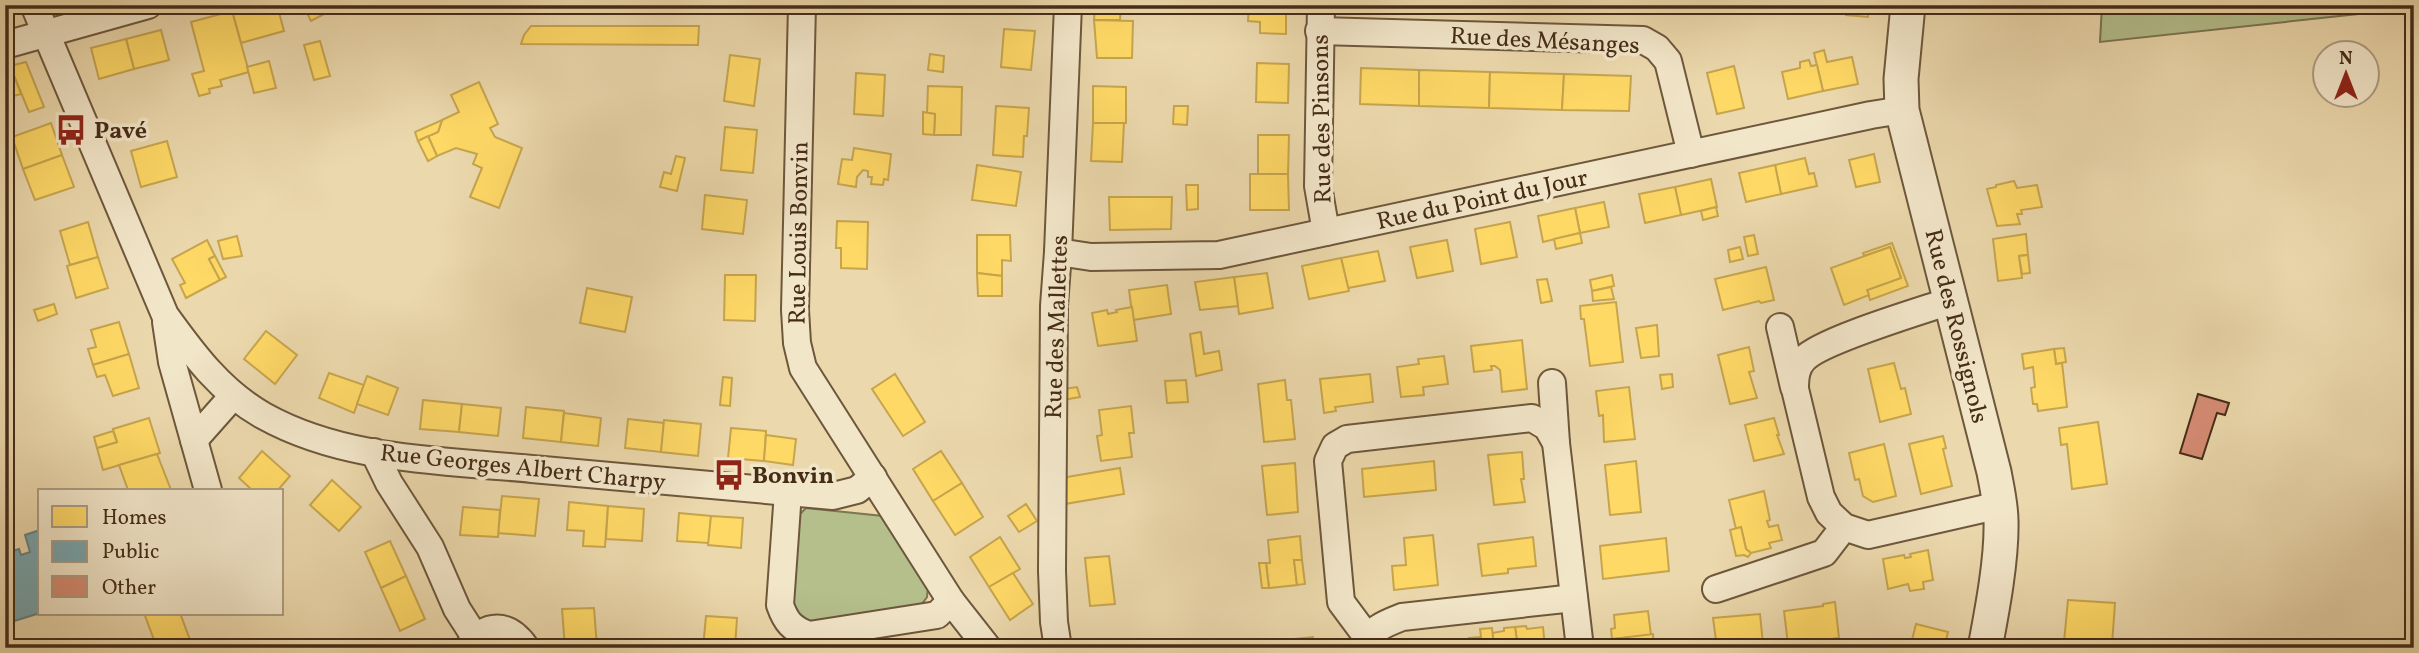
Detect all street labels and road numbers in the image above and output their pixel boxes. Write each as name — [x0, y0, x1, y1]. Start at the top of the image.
street label: Rue des Mésanges — [1449, 20, 1641, 64]
street label: Rue des Pinsons — [1305, 34, 1341, 204]
street label: Rue Louis Bonvin — [781, 141, 819, 325]
street label: Rue du Point du Jour — [1374, 162, 1591, 240]
street label: Rue des Rossignols — [1914, 226, 1996, 427]
street label: Rue des Mallettes — [1038, 234, 1078, 420]
street label: Rue Georges Albert Charpy — [378, 437, 667, 501]

